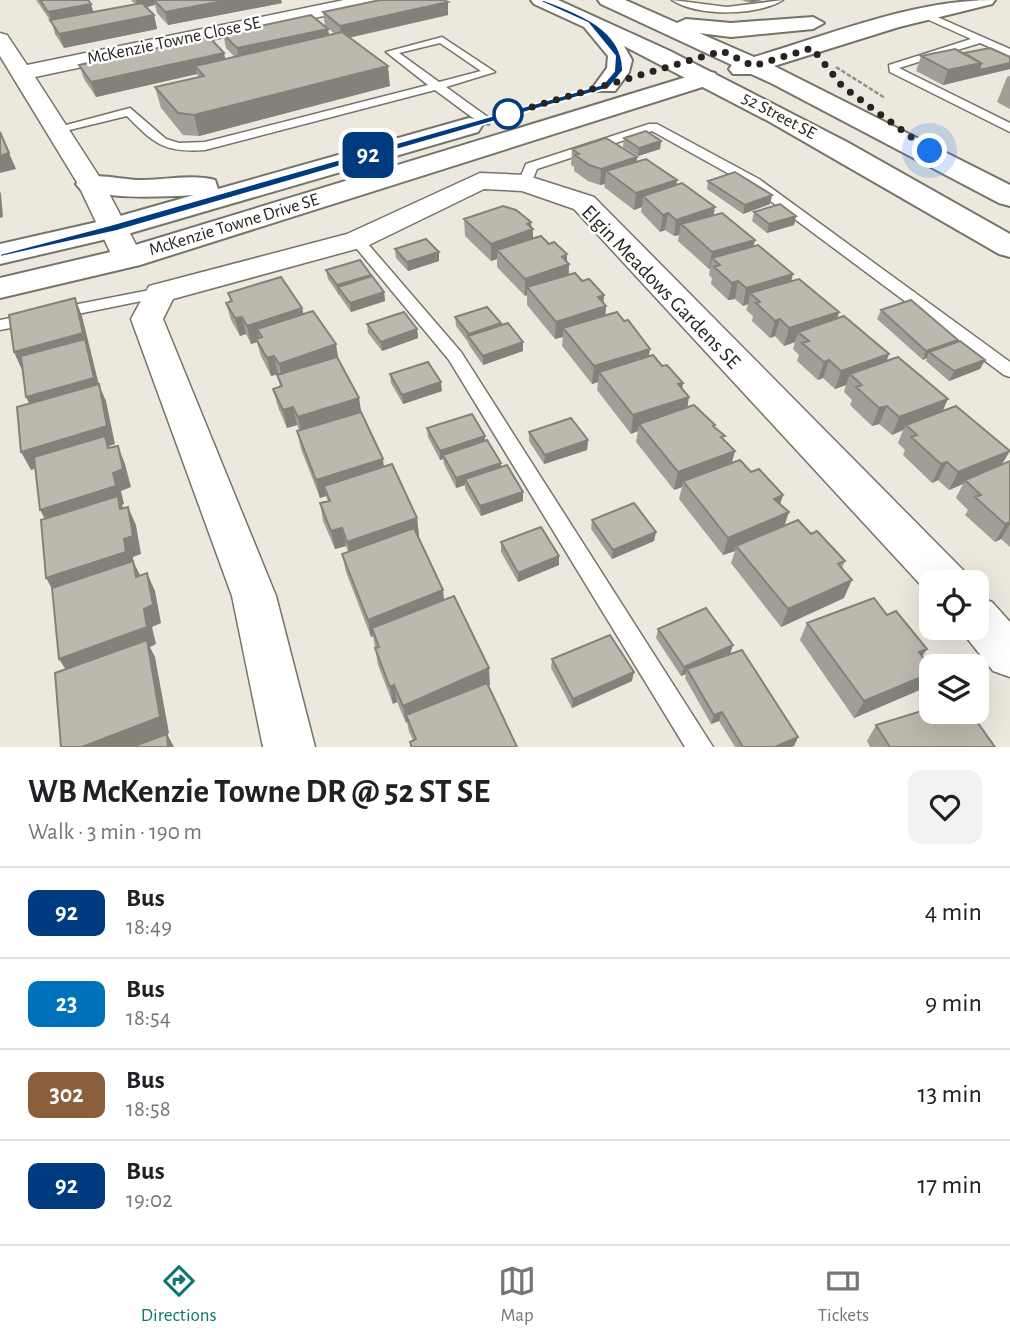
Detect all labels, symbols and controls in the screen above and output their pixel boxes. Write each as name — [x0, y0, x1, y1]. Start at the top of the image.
street label: McKenzie Towne Close SE — [86, 14, 263, 68]
street label: 52 Street SE — [739, 89, 819, 143]
unlabelled marker — [493, 99, 523, 129]
line badge: 92 — [336, 132, 400, 178]
your location — [912, 133, 947, 168]
text: 92 — [357, 143, 379, 167]
street label: McKenzie Towne Drive SE — [147, 190, 321, 259]
street label: Elgin Meadows Gardens SE — [578, 201, 744, 373]
map controls — [919, 570, 989, 724]
button: locate — [919, 570, 989, 640]
button: layers — [919, 654, 989, 724]
button: heart — [908, 770, 982, 844]
text: WB McKenzie Towne DR @ 52 ST SE — [28, 776, 490, 809]
text: Walk · 3 min · 190 m — [28, 821, 202, 844]
text: Bus — [126, 885, 165, 911]
text: 4 min — [925, 899, 982, 925]
text: 92 — [55, 901, 78, 925]
text: 18:49 — [126, 916, 172, 939]
text: Bus — [126, 976, 165, 1002]
text: 9 min — [925, 990, 982, 1016]
text: 23 — [56, 992, 77, 1016]
text: 18:54 — [126, 1007, 171, 1030]
text: Bus — [126, 1067, 165, 1093]
text: 13 min — [918, 1081, 982, 1107]
text: 302 — [49, 1083, 84, 1107]
text: 18:58 — [126, 1098, 171, 1121]
text: Bus — [126, 1158, 165, 1184]
text: 17 min — [917, 1172, 982, 1198]
text: 92 — [55, 1174, 78, 1198]
text: 19:02 — [126, 1189, 173, 1212]
tab: Directions — [141, 1262, 217, 1327]
tab: Map — [498, 1262, 536, 1327]
tab: Tickets — [818, 1262, 869, 1327]

